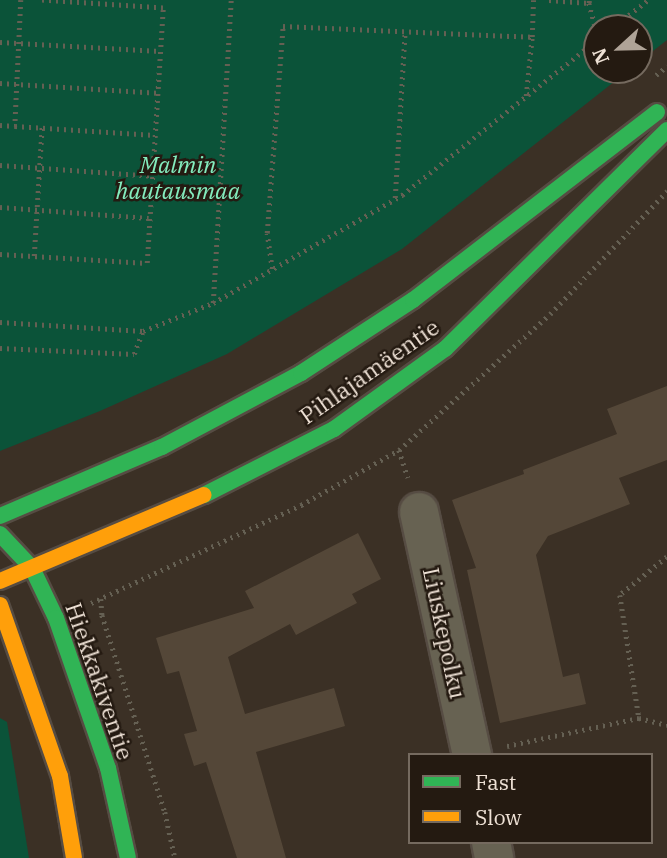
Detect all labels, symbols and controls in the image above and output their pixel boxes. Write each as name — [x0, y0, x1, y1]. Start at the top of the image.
north arrow — [583, 14, 653, 84]
text: N — [586, 45, 614, 68]
park label: Malmin hautausmaa — [116, 150, 240, 204]
street label: Pihlajamäentie — [294, 313, 444, 429]
street label: Liuskepolku — [418, 565, 472, 701]
street label: Hiekkakiventie — [60, 599, 140, 763]
legend — [408, 753, 653, 844]
text: Fast — [475, 768, 516, 796]
text: Slow — [475, 803, 522, 831]

